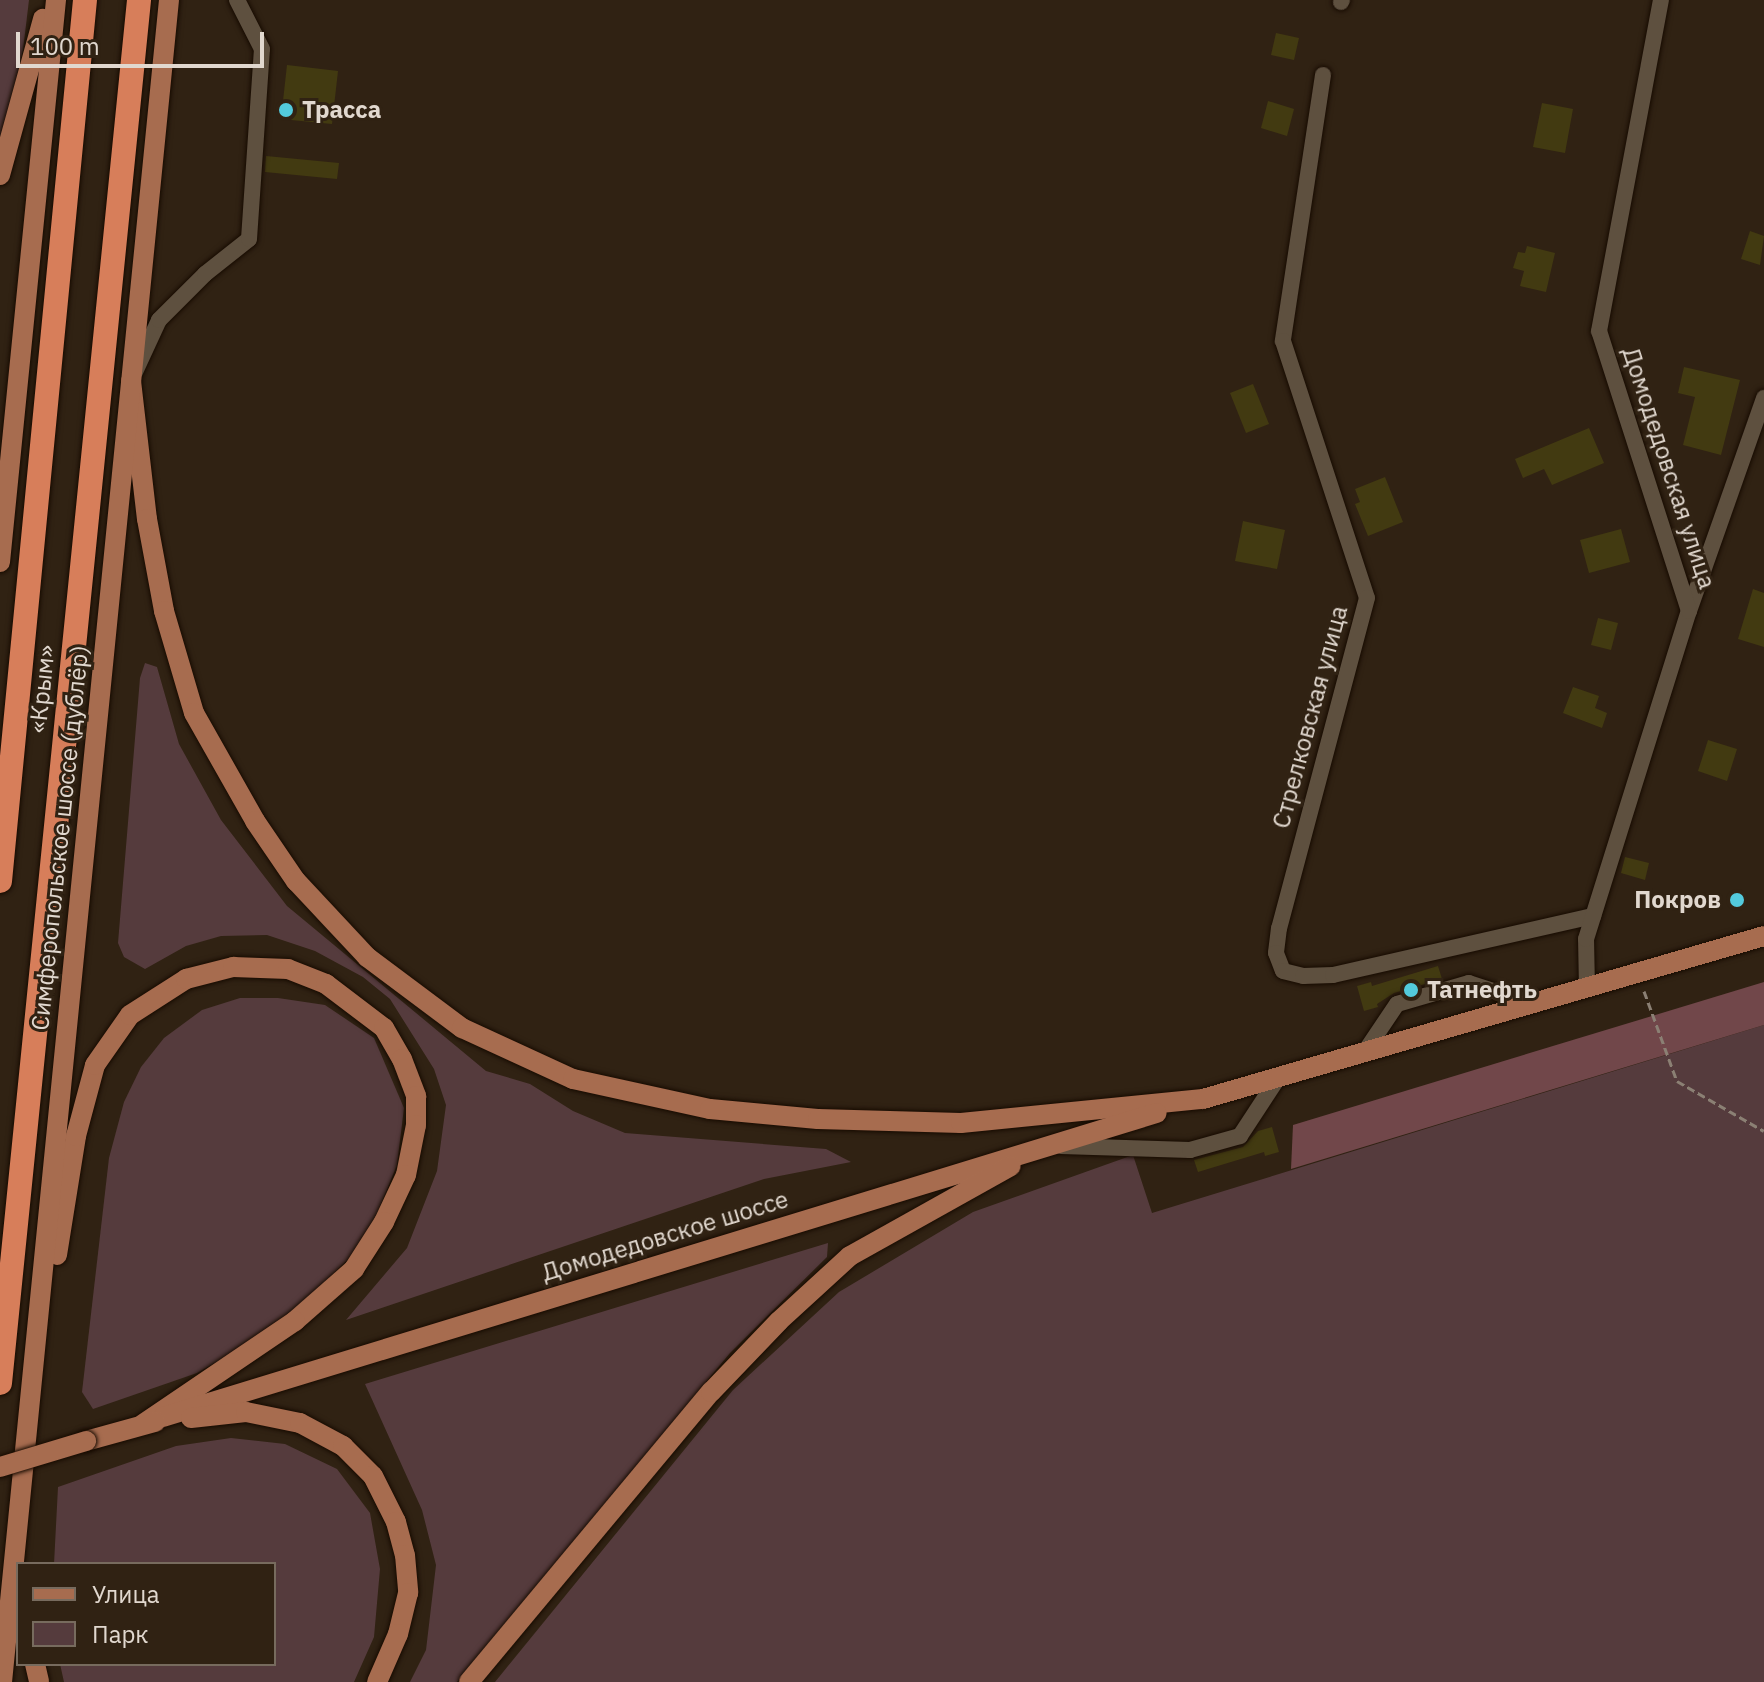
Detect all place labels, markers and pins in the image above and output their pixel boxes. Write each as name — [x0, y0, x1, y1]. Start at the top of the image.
place label: Трасса — [302, 96, 381, 124]
marker: Трасса — [277, 101, 295, 119]
place label: Покров — [1634, 886, 1721, 914]
marker: Покров — [1728, 891, 1746, 909]
place label: Татнефть — [1427, 976, 1537, 1004]
marker: Татнефть — [1402, 981, 1420, 999]

